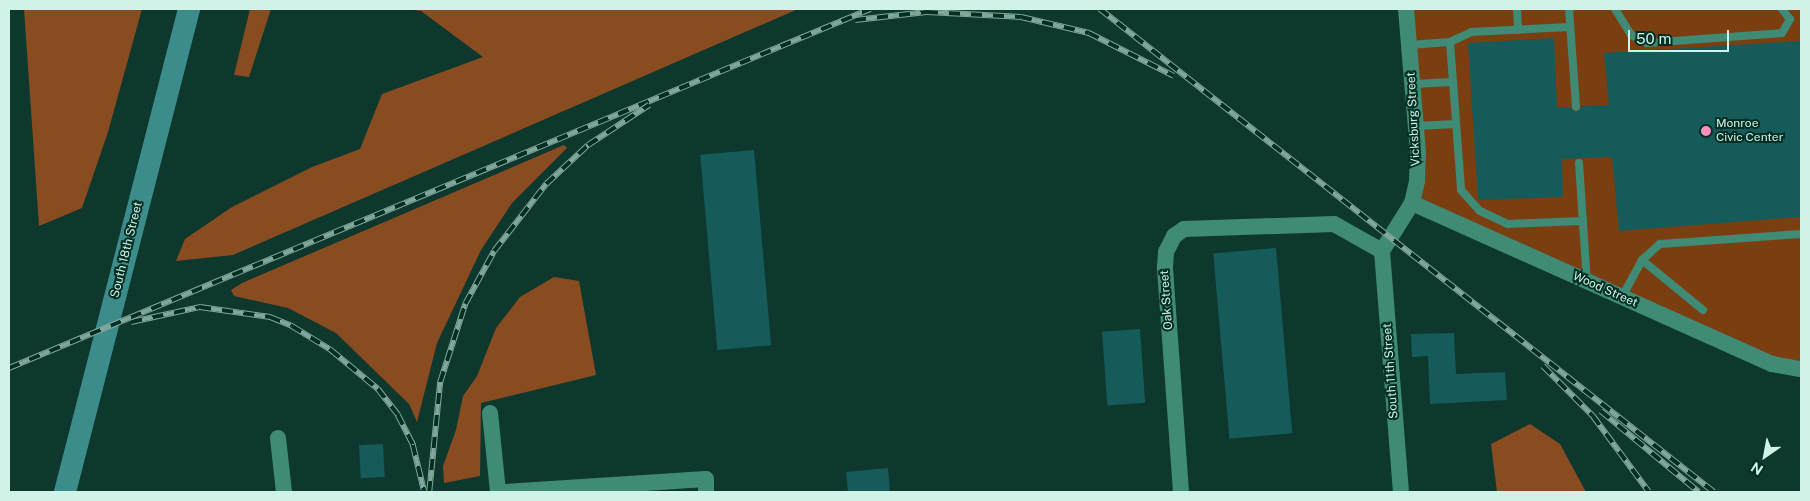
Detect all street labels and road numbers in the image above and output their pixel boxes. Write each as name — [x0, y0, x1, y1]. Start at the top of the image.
street label: Vicksburg Street — [1404, 72, 1424, 166]
street label: South 18th Street — [108, 200, 146, 300]
street label: Wood Street — [1570, 269, 1640, 311]
street label: Oak Street — [1158, 270, 1176, 330]
street label: South 11th Street — [1380, 323, 1402, 419]

